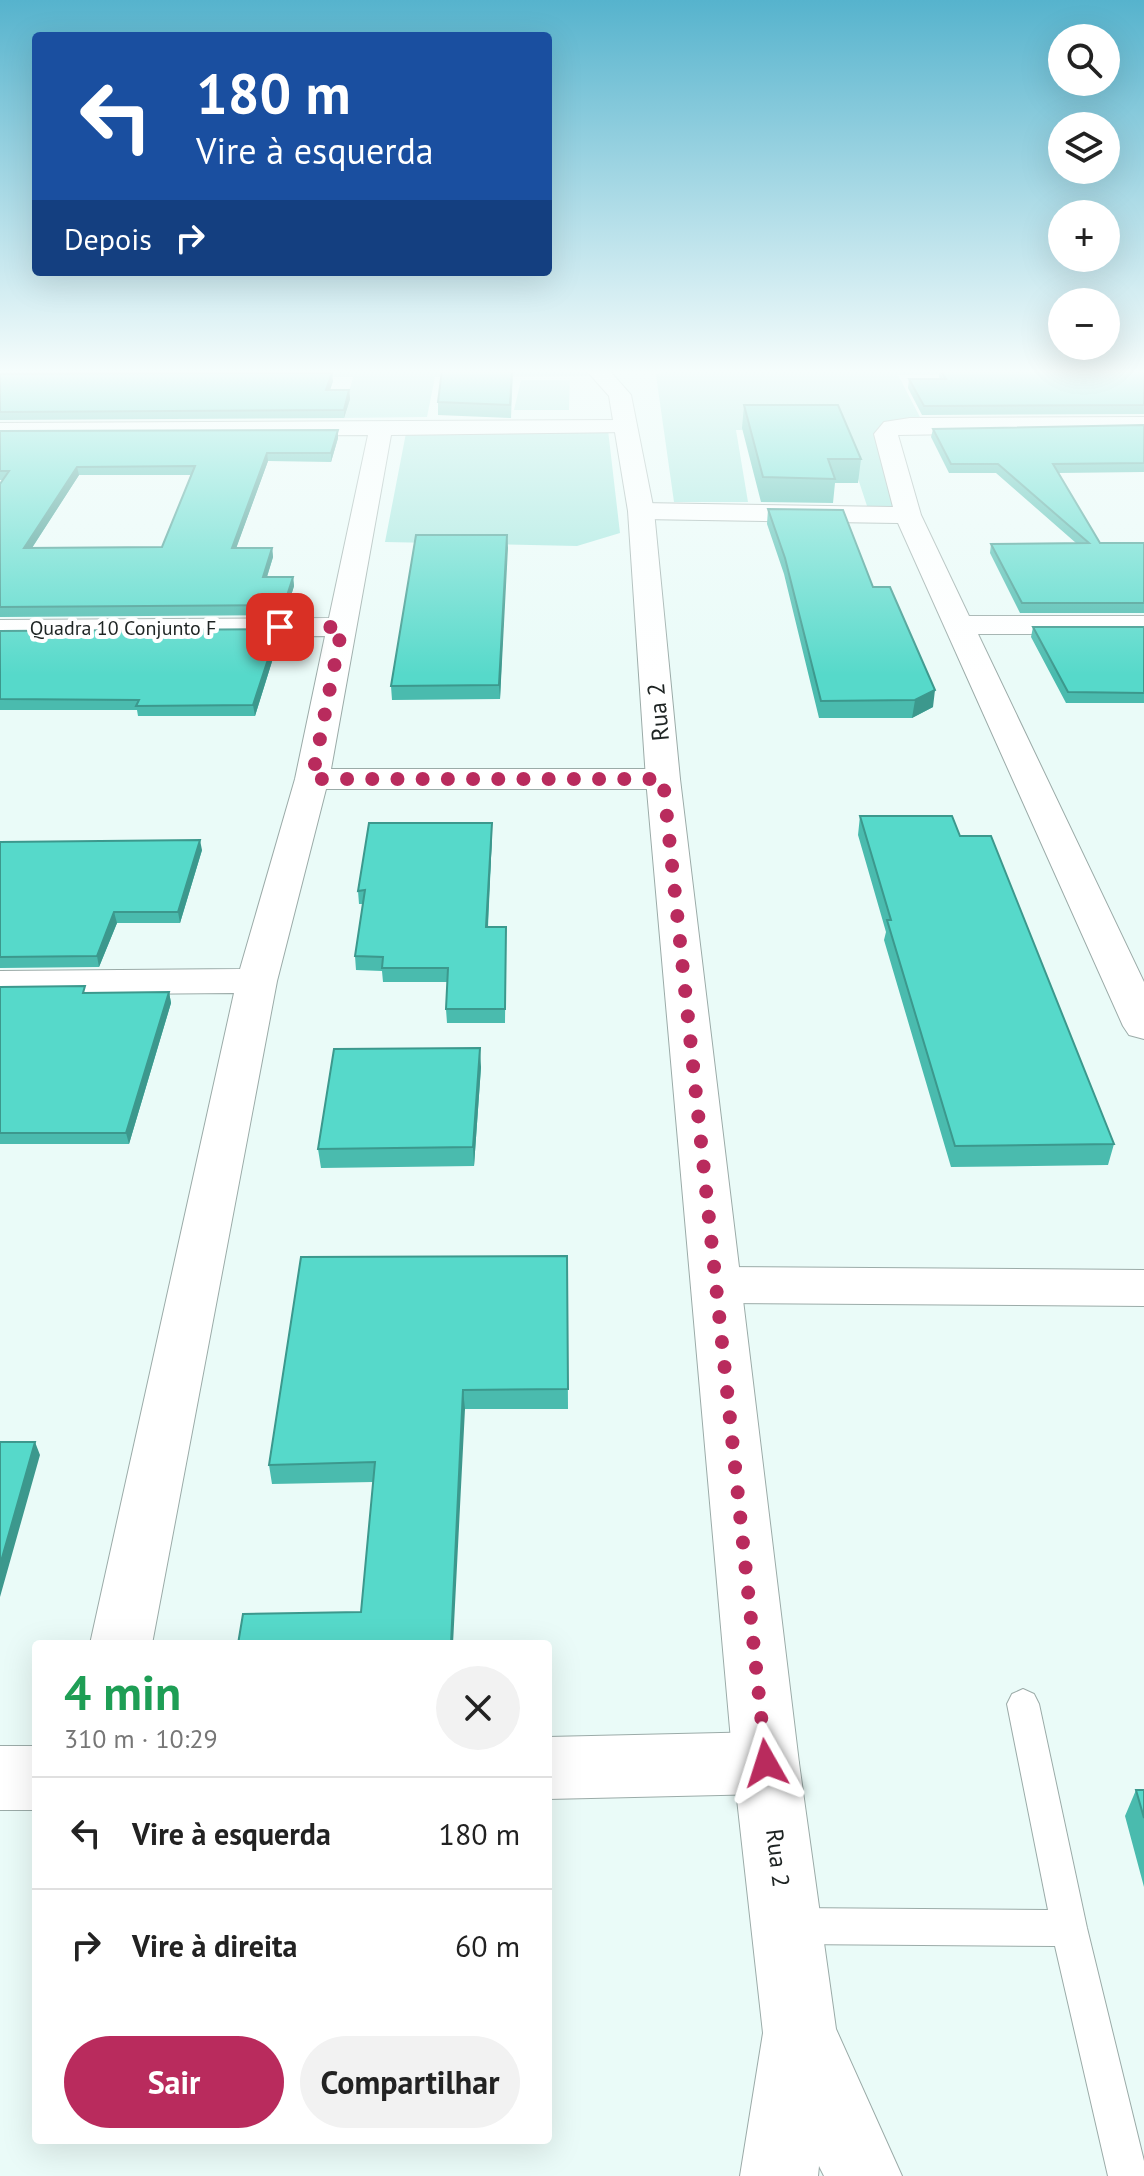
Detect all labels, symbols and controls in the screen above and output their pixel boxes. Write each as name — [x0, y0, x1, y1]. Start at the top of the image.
map controls — [1048, 24, 1120, 360]
button: search — [1048, 24, 1120, 96]
text: 180 m — [196, 57, 351, 129]
icon: left — [64, 64, 168, 168]
button: layers — [1048, 112, 1120, 184]
text: Vire à esquerda — [196, 127, 434, 174]
button: + — [1048, 200, 1120, 272]
icon: right — [168, 216, 212, 260]
text: Depois — [64, 219, 152, 258]
button: − — [1048, 288, 1120, 360]
pin — [246, 593, 314, 661]
icon: arrive — [258, 605, 302, 649]
street label: Quadra 10 Conjunto F — [30, 615, 216, 641]
street label: Rua 2 — [640, 682, 676, 742]
text: 4 min — [64, 1661, 181, 1723]
button: close — [436, 1666, 520, 1750]
position arrow — [724, 1721, 808, 1805]
text: 310 m · 10:29 — [64, 1722, 218, 1755]
icon: left — [64, 1811, 108, 1855]
text: Vire à esquerda — [132, 1814, 331, 1853]
text: 180 m — [439, 1814, 520, 1853]
street label: Rua 2 — [759, 1827, 797, 1889]
icon: right — [64, 1923, 108, 1967]
text: Vire à direita — [132, 1926, 297, 1965]
text: 60 m — [455, 1926, 520, 1965]
button: Sair — [64, 2036, 284, 2128]
button: Compartilhar — [300, 2036, 520, 2128]

